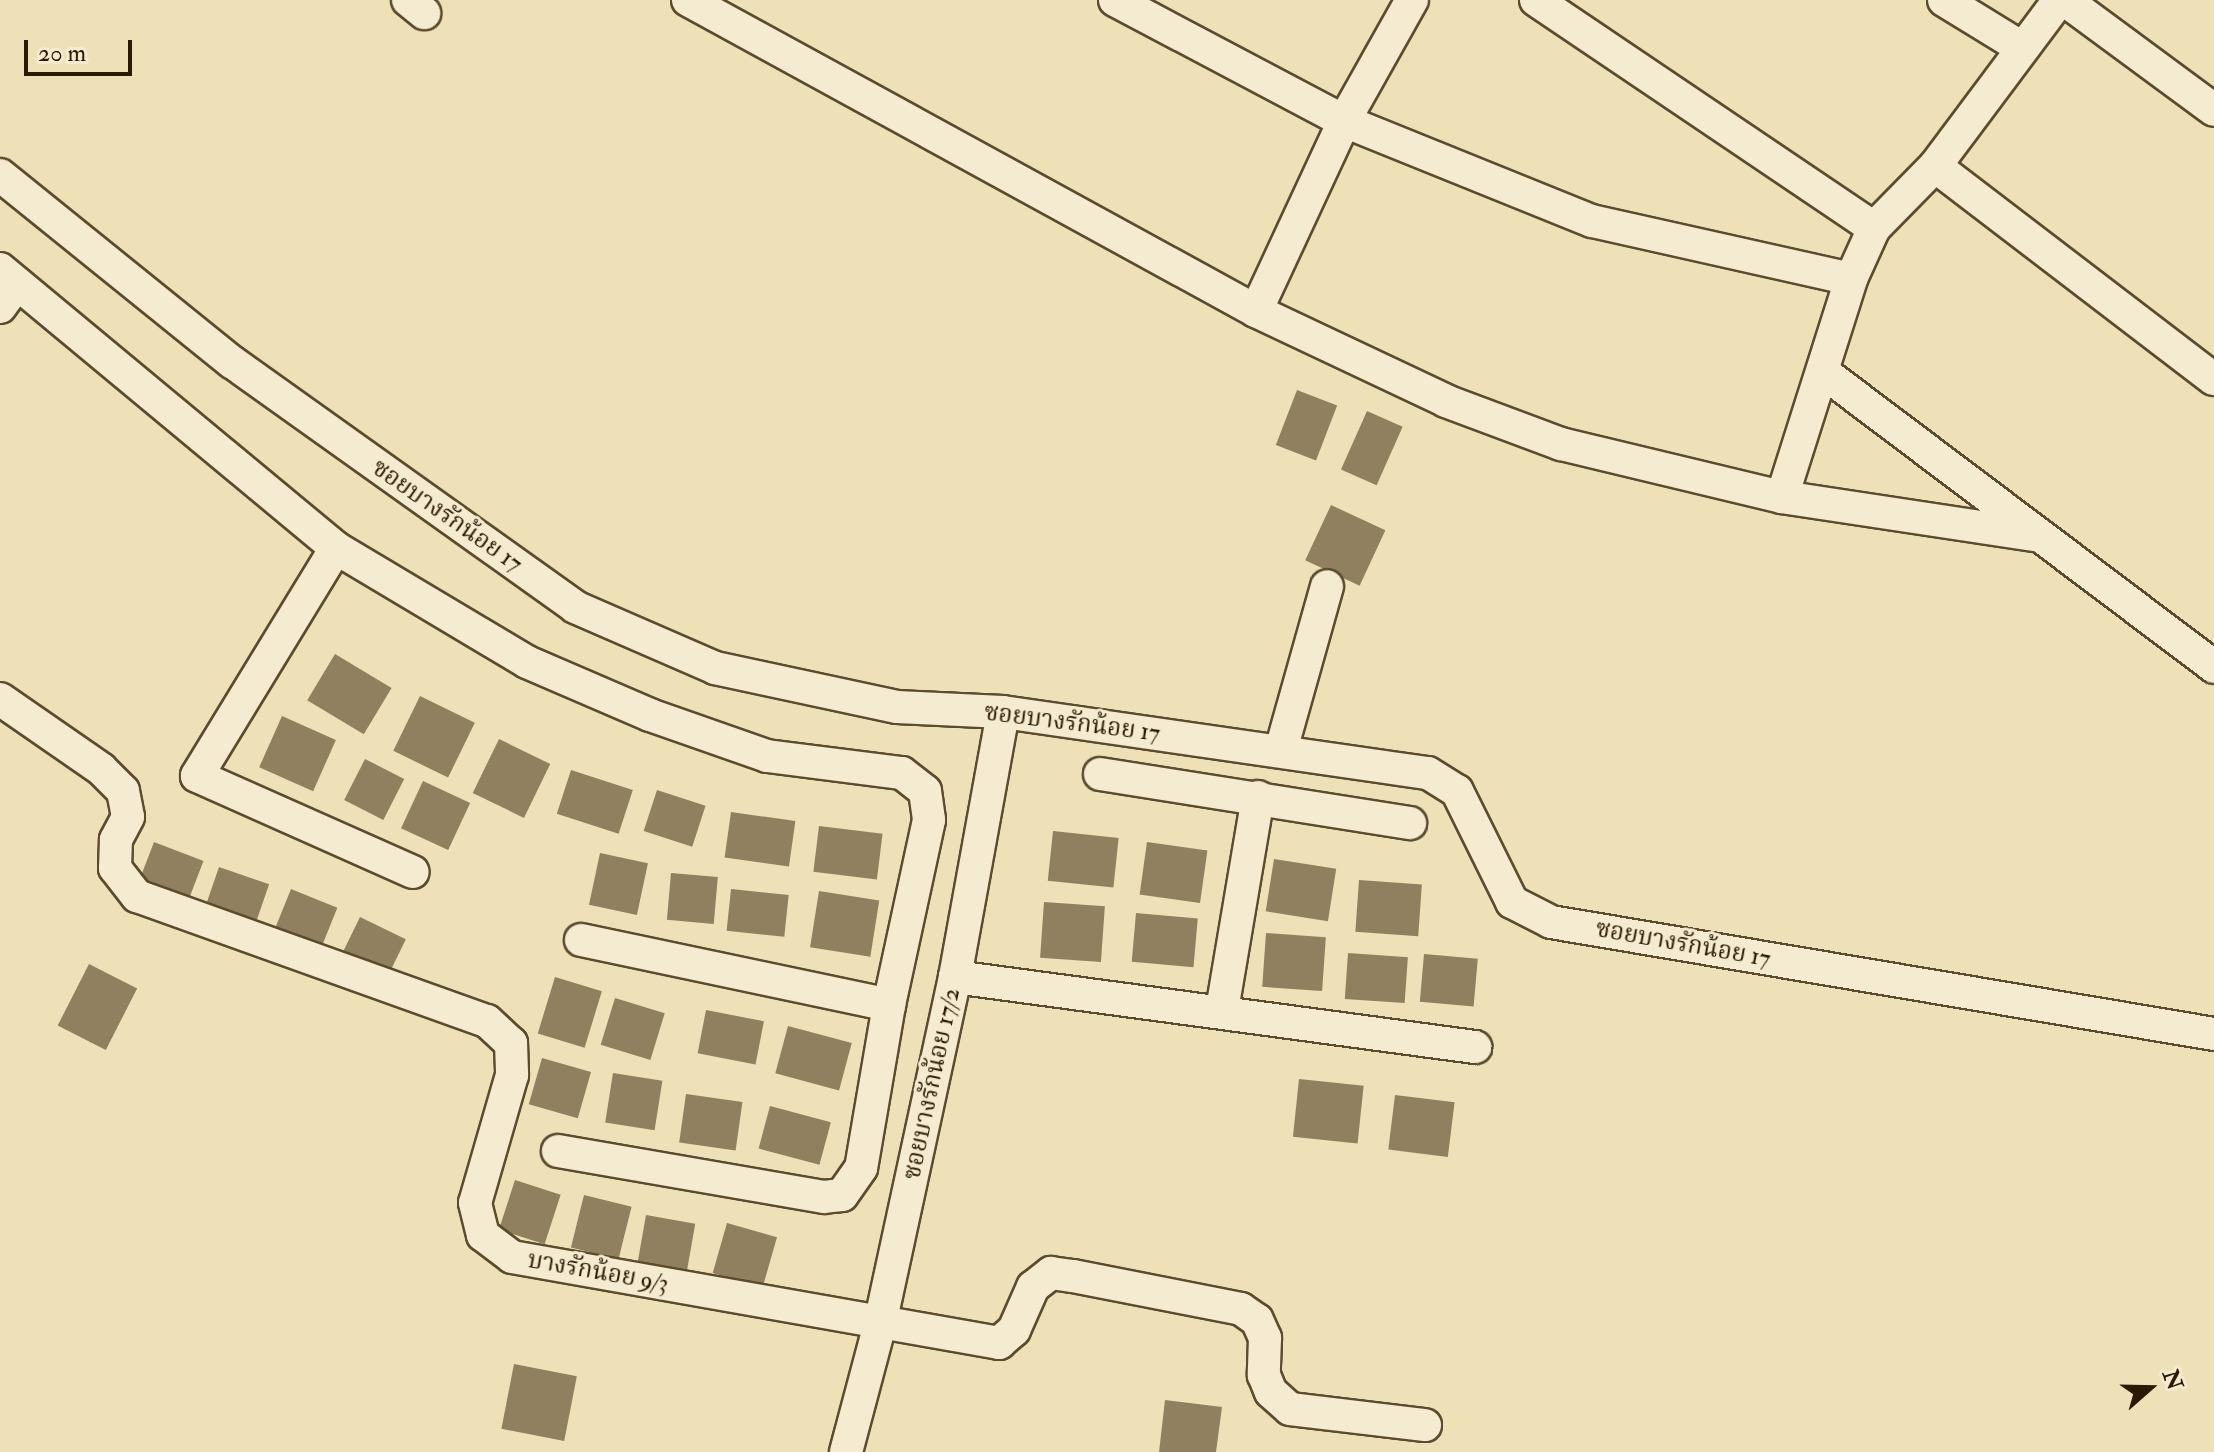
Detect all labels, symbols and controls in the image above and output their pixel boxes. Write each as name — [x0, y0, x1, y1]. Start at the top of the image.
scale bar — [28, 24, 136, 74]
text: 20 m — [38, 38, 86, 69]
street label: ซอยบางรักน้อย 17 — [366, 453, 528, 579]
street label: ซอยบางรักน้อย 17 — [982, 698, 1162, 748]
street label: ซอยบางรักน้อย 17 — [1593, 914, 1773, 974]
street label: ซอยบางรักน้อย 17/2 — [898, 986, 966, 1182]
street label: บางรักน้อย 9/3 — [525, 1245, 671, 1299]
north arrow — [2110, 1348, 2190, 1428]
text: N — [2156, 1366, 2189, 1394]

